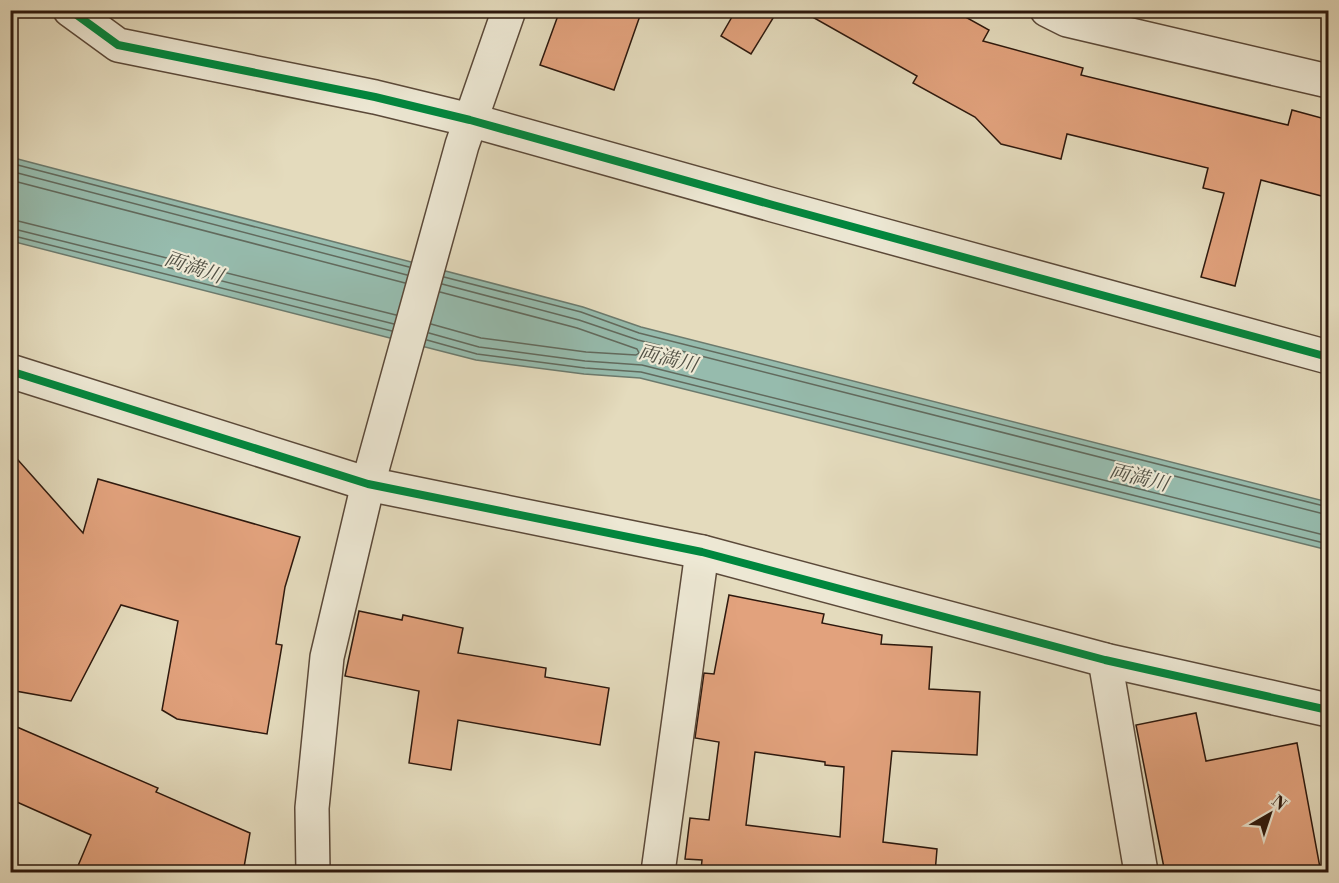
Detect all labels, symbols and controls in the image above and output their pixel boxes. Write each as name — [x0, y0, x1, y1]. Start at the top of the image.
water label: 両満川 — [161, 247, 228, 291]
water label: 両満川 — [636, 340, 702, 379]
water label: 両満川 — [1107, 459, 1173, 498]
north arrow — [1240, 784, 1300, 844]
text: N — [1268, 791, 1290, 815]

